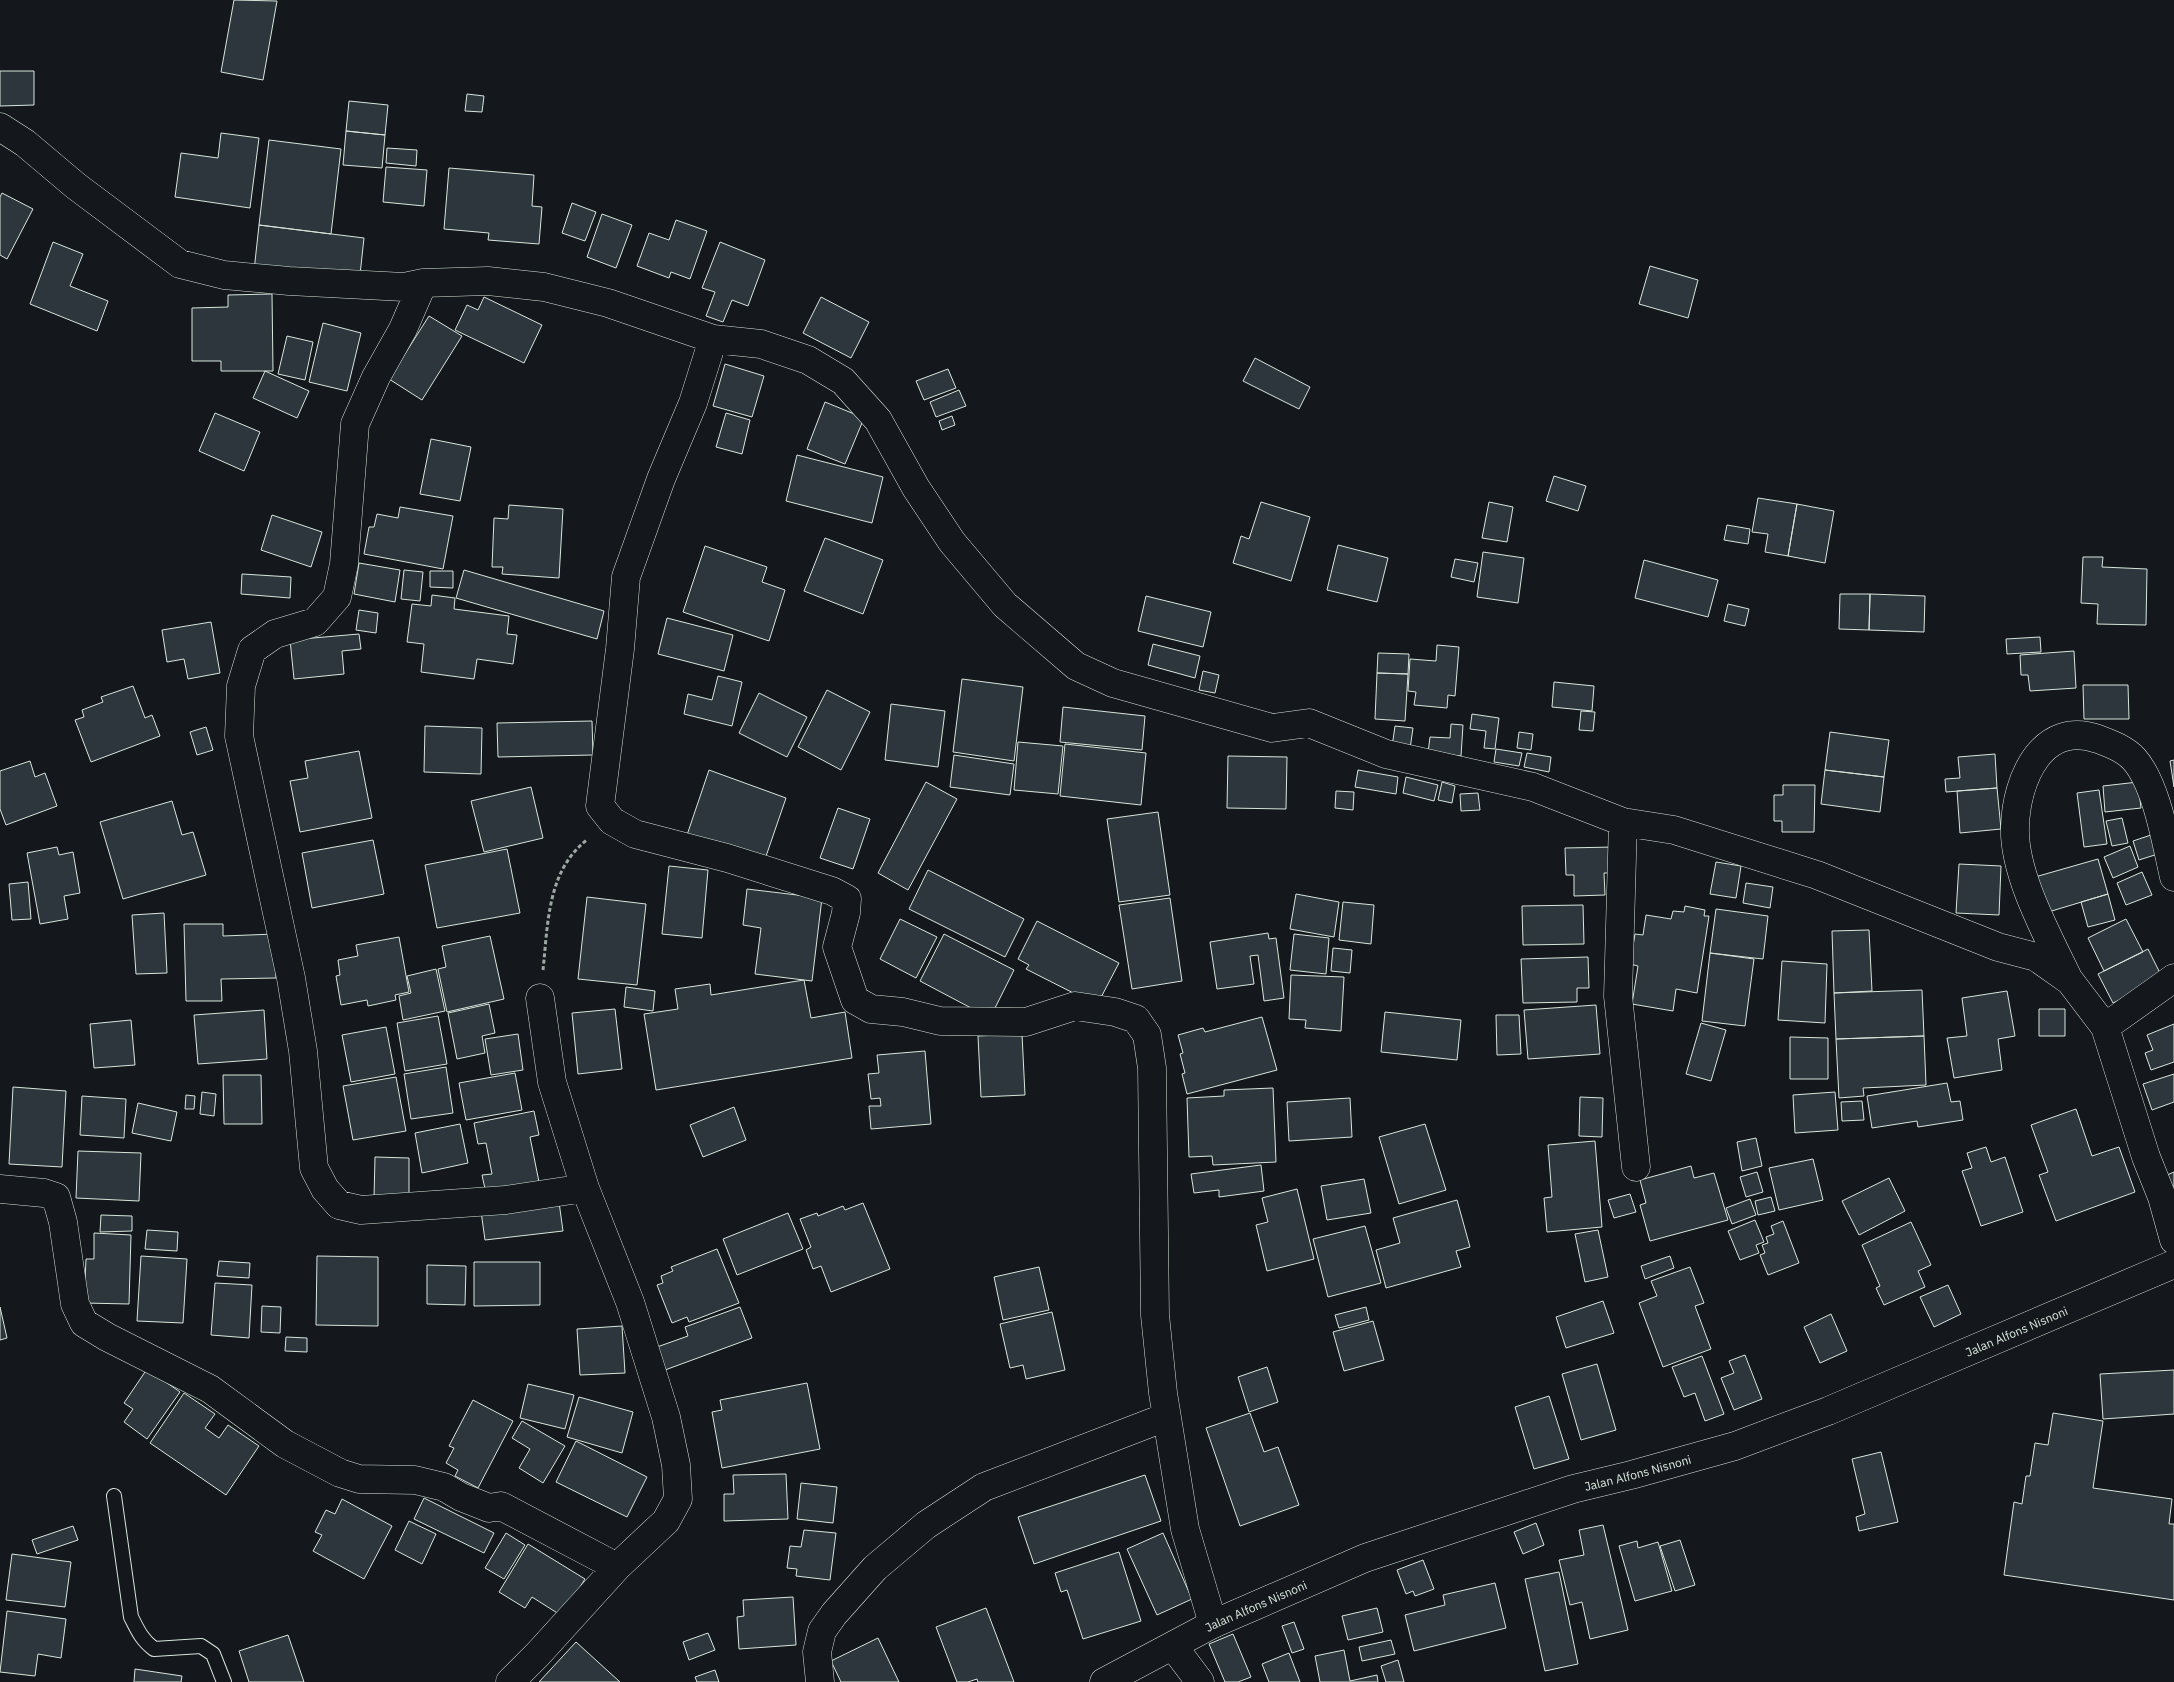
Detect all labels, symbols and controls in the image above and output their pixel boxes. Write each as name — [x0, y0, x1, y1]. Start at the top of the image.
street label: Jalan Alfons Nisnoni — [1963, 1303, 2070, 1359]
street label: Jalan Alfons Nisnoni — [1583, 1451, 1693, 1494]
street label: Jalan Alfons Nisnoni — [1202, 1577, 1309, 1635]

